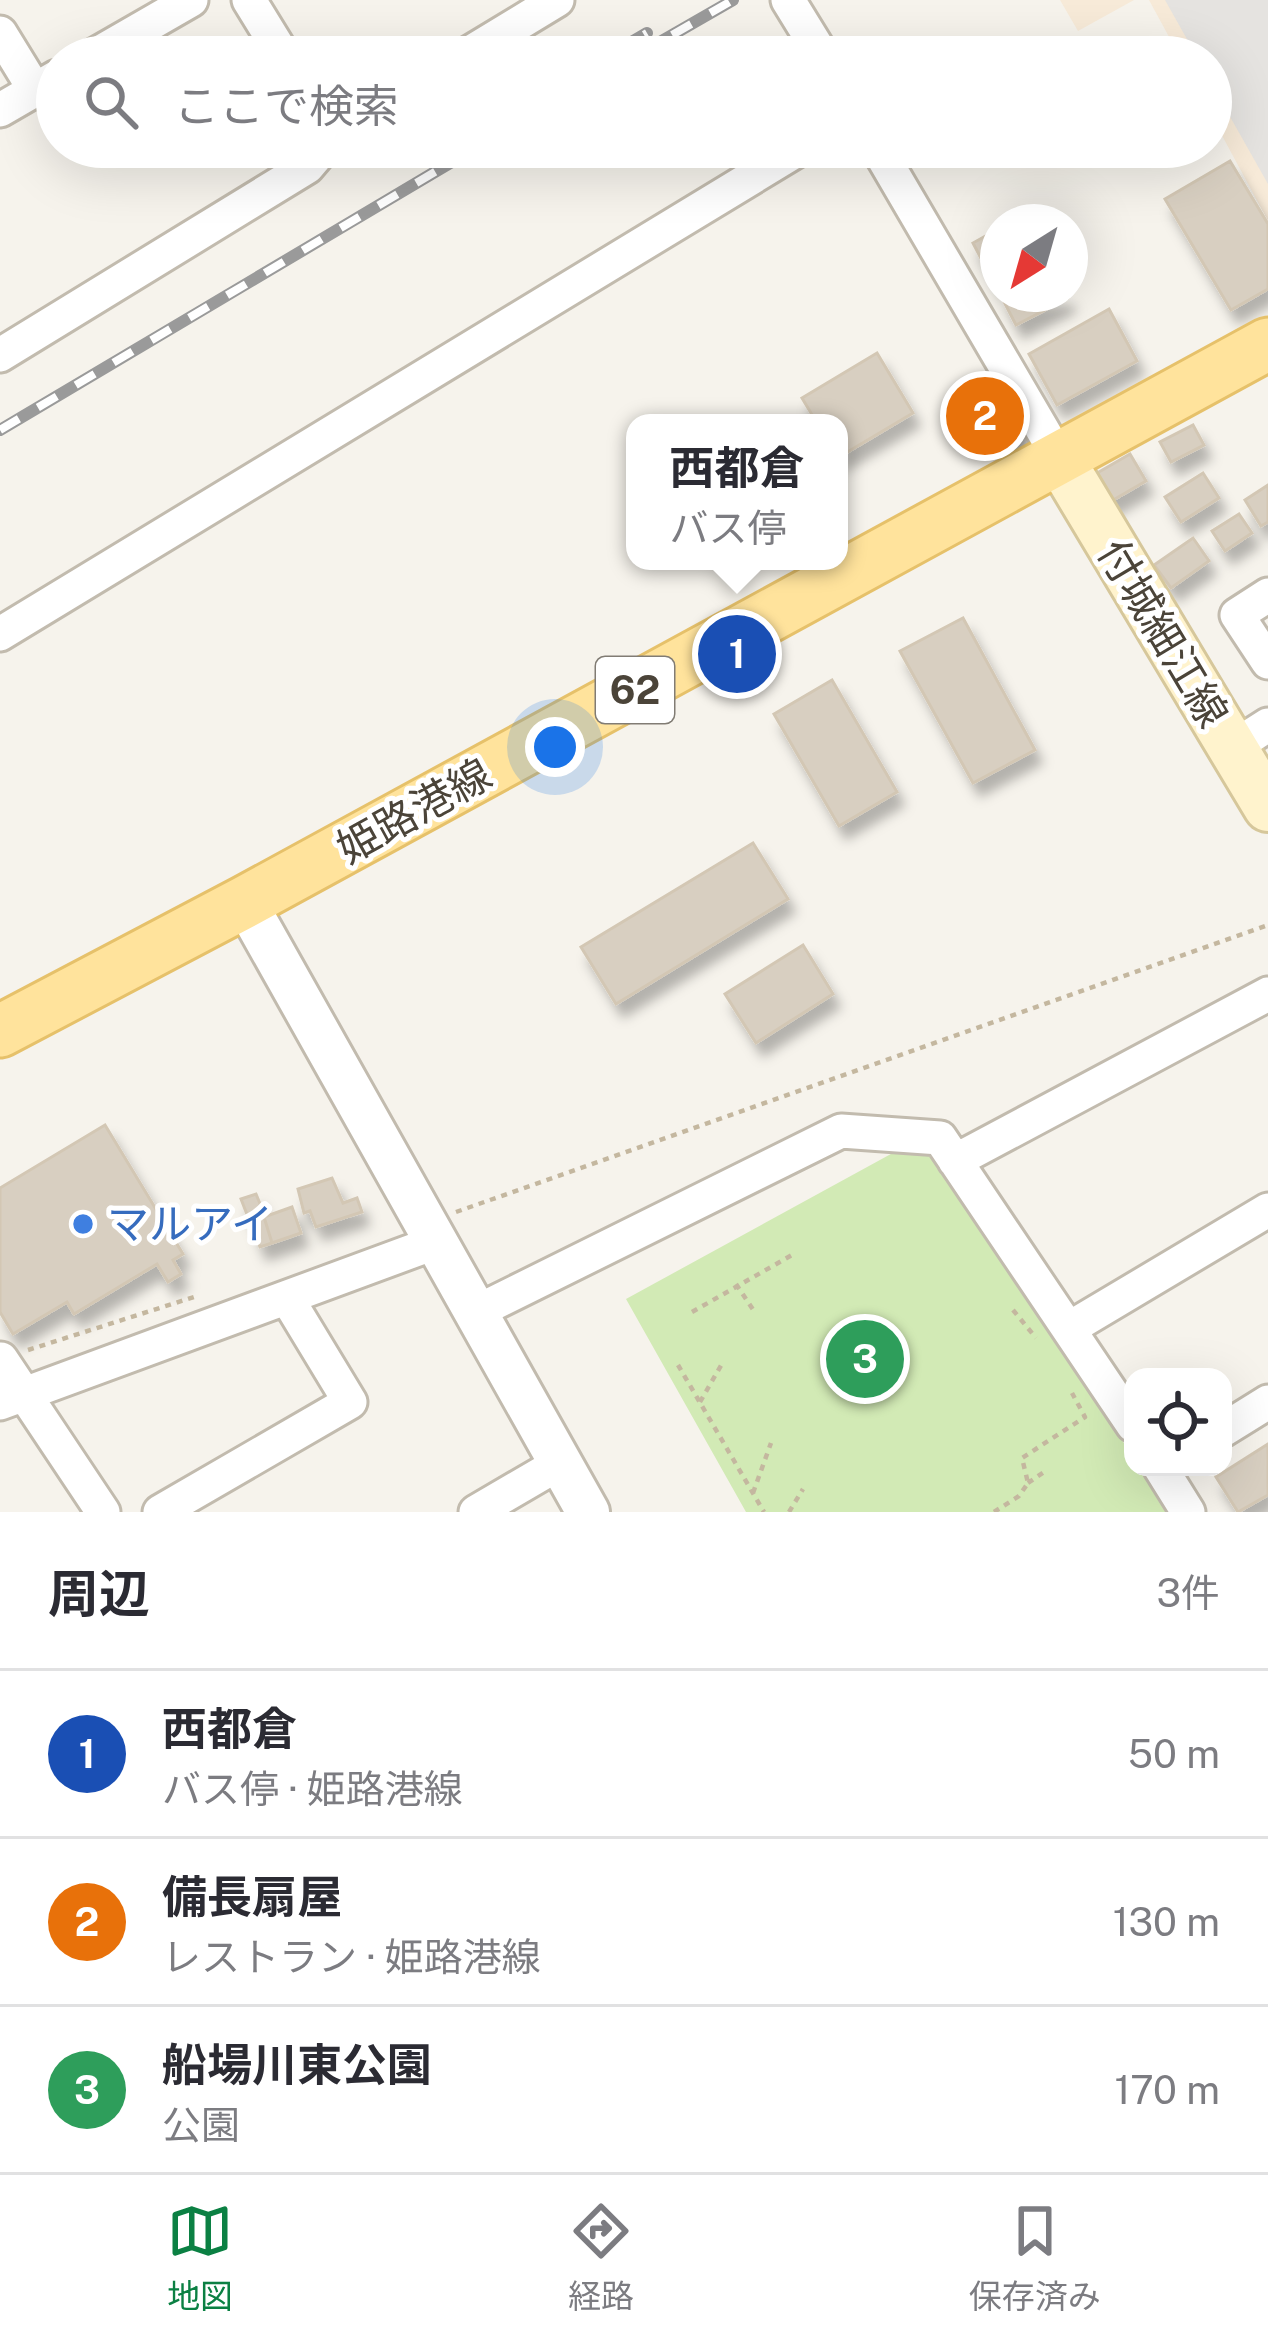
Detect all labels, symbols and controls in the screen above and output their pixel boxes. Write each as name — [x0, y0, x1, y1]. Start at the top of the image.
search box — [36, 36, 1232, 168]
icon: search — [78, 69, 144, 135]
text: ここで検索 — [174, 79, 399, 132]
north arrow — [980, 204, 1088, 312]
pin: 2 — [946, 371, 1024, 461]
popup — [626, 414, 848, 570]
text: 西都倉 — [669, 441, 805, 494]
text: バス停 — [669, 505, 787, 551]
street label: 付城細江線 — [1088, 530, 1239, 735]
pin: 1 — [698, 609, 776, 699]
road number: 62 — [596, 657, 674, 723]
your location — [525, 717, 585, 777]
street label: 姫路港線 — [328, 748, 499, 873]
place label: マルアイ — [107, 1199, 273, 1248]
marker: マルアイ — [70, 1211, 96, 1237]
pin: 3 — [826, 1314, 904, 1404]
map controls — [1124, 1368, 1232, 1476]
button: locate — [1124, 1368, 1232, 1476]
text: 周辺 — [48, 1564, 150, 1623]
text: 3件 — [1156, 1570, 1220, 1616]
text: 西都倉 — [162, 1702, 297, 1755]
text: 1 — [79, 1731, 95, 1777]
text: 50 m — [1128, 1731, 1220, 1777]
text: バス停 · 姫路港線 — [162, 1766, 463, 1812]
text: 備長扇屋 — [162, 1870, 342, 1923]
text: 2 — [75, 1899, 99, 1945]
text: 130 m — [1113, 1899, 1220, 1945]
text: レストラン · 姫路港線 — [162, 1934, 541, 1980]
text: 船場川東公園 — [162, 2038, 432, 2091]
text: 3 — [74, 2067, 100, 2113]
text: 170 m — [1114, 2067, 1220, 2113]
text: 公園 — [162, 2102, 240, 2148]
tab: 地図 — [167, 2198, 233, 2318]
tab: 経路 — [568, 2198, 634, 2318]
tab: 保存済み — [969, 2198, 1101, 2318]

